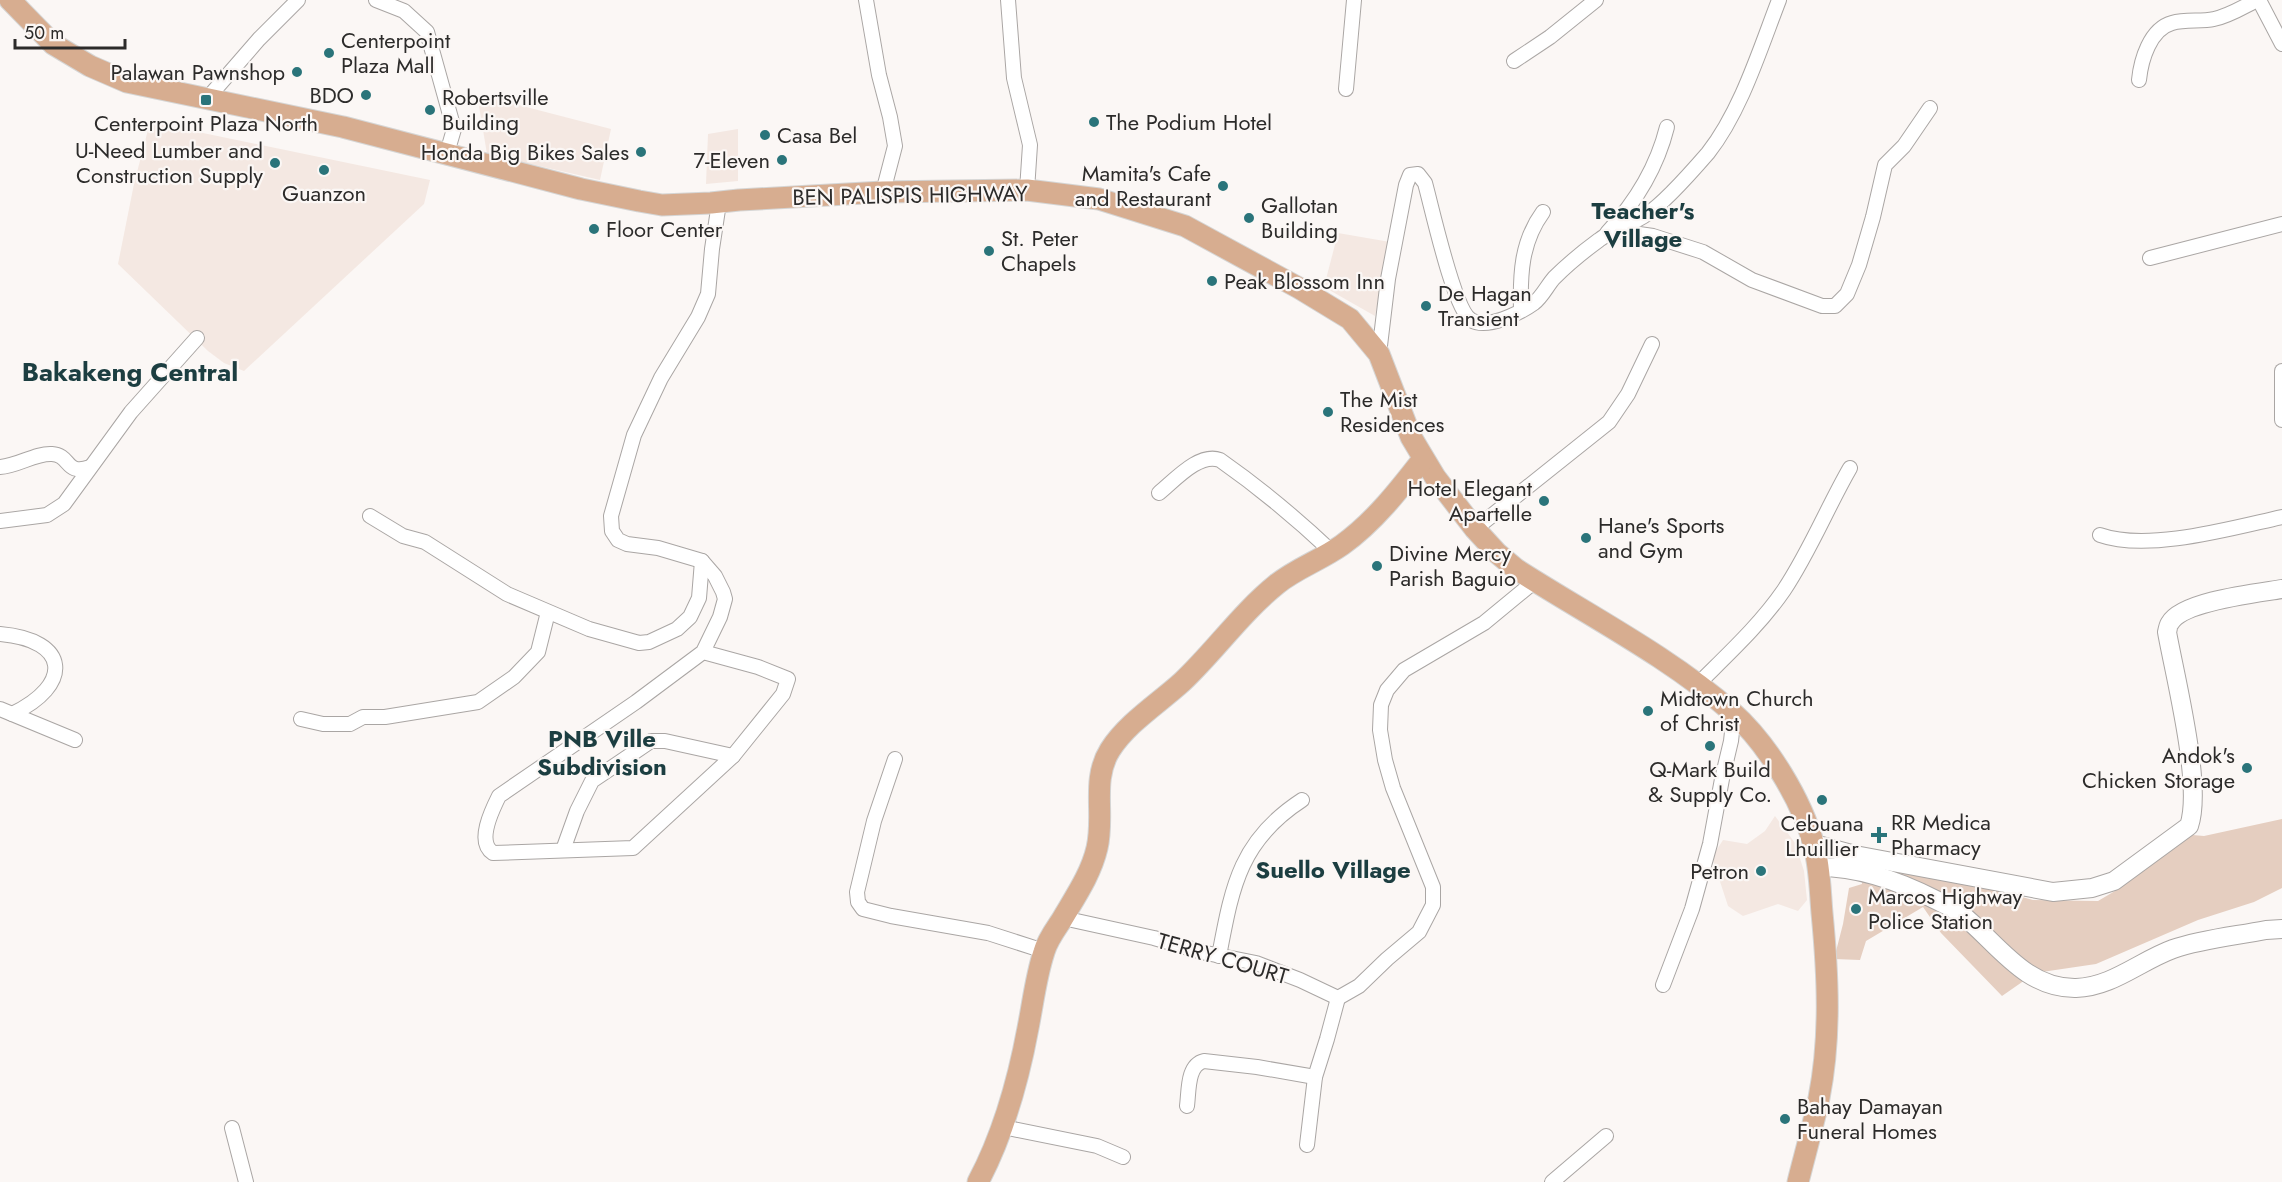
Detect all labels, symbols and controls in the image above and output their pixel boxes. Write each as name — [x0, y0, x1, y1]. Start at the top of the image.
scale bar — [15, 12, 124, 50]
text: 50 m — [24, 20, 64, 46]
place label: Centerpoint Plaza Mall — [341, 24, 451, 81]
marker: Centerpoint Plaza Mall — [322, 46, 336, 60]
place label: Palawan Pawnshop — [110, 56, 285, 88]
marker: Palawan Pawnshop — [290, 65, 304, 79]
place label: BDO — [309, 79, 354, 111]
place label: Robertsville Building — [442, 81, 549, 138]
marker: BDO — [359, 88, 373, 102]
marker: Centerpoint Plaza North — [199, 93, 213, 107]
marker: Robertsville Building — [423, 103, 437, 117]
place label: The Podium Hotel — [1106, 106, 1272, 138]
place label: Centerpoint Plaza North — [94, 107, 318, 139]
marker: The Podium Hotel — [1087, 115, 1101, 129]
place label: Casa Bel — [777, 119, 857, 151]
marker: Casa Bel — [758, 128, 772, 142]
place label: U-Need Lumber and Construction Supply — [75, 134, 263, 191]
place label: Honda Big Bikes Sales — [421, 136, 629, 168]
place label: 7-Eleven — [693, 144, 770, 176]
marker: Honda Big Bikes Sales — [634, 145, 648, 159]
marker: 7-Eleven — [775, 153, 789, 167]
marker: U-Need Lumber and Construction Supply — [268, 156, 282, 170]
place label: Mamita's Cafe and Restaurant — [1075, 157, 1212, 214]
marker: Guanzon — [317, 163, 331, 177]
place label: Guanzon — [282, 177, 366, 209]
street label: BEN PALISPIS HIGHWAY — [792, 177, 1029, 213]
marker: Mamita's Cafe and Restaurant — [1216, 179, 1230, 193]
place label: Gallotan Building — [1261, 189, 1338, 246]
district label: Teacher's Village — [1592, 193, 1694, 256]
marker: Gallotan Building — [1242, 211, 1256, 225]
place label: Floor Center — [606, 213, 723, 245]
marker: Floor Center — [587, 222, 601, 236]
place label: St. Peter Chapels — [1001, 222, 1079, 279]
marker: St. Peter Chapels — [982, 244, 996, 258]
place label: Peak Blossom Inn — [1224, 265, 1385, 297]
marker: Peak Blossom Inn — [1205, 274, 1219, 288]
place label: De Hagan Transient — [1438, 277, 1532, 334]
marker: De Hagan Transient — [1419, 299, 1433, 313]
district label: Bakakeng Central — [22, 353, 238, 391]
place label: The Mist Residences — [1340, 383, 1445, 440]
marker: The Mist Residences — [1321, 405, 1335, 419]
place label: Hotel Elegant Apartelle — [1408, 472, 1533, 529]
marker: Hotel Elegant Apartelle — [1537, 494, 1551, 508]
place label: Hane's Sports and Gym — [1598, 509, 1725, 566]
marker: Hane's Sports and Gym — [1579, 531, 1593, 545]
place label: Divine Mercy Parish Baguio — [1389, 537, 1516, 594]
marker: Divine Mercy Parish Baguio — [1370, 559, 1384, 573]
place label: Midtown Church of Christ — [1660, 682, 1814, 739]
marker: Midtown Church of Christ — [1641, 704, 1655, 718]
district label: PNB Ville Subdivision — [537, 721, 667, 784]
marker: Q-Mark Build & Supply Co. — [1703, 739, 1717, 753]
place label: Andok's Chicken Storage — [2082, 739, 2235, 796]
place label: Q-Mark Build & Supply Co. — [1648, 753, 1772, 810]
marker: Andok's Chicken Storage — [2240, 761, 2254, 775]
marker: Cebuana Lhuillier — [1815, 793, 1829, 807]
place label: RR Medica Pharmacy — [1891, 806, 1991, 863]
place label: Cebuana Lhuillier — [1780, 807, 1864, 864]
marker: RR Medica Pharmacy — [1872, 828, 1886, 842]
district label: Suello Village — [1255, 852, 1411, 887]
place label: Petron — [1690, 855, 1749, 887]
marker: Petron — [1754, 864, 1768, 878]
place label: Marcos Highway Police Station — [1868, 880, 2022, 937]
marker: Marcos Highway Police Station — [1849, 902, 1863, 916]
street label: TERRY COURT — [1154, 924, 1293, 992]
place label: Bahay Damayan Funeral Homes — [1797, 1090, 1943, 1147]
marker: Bahay Damayan Funeral Homes — [1778, 1112, 1792, 1126]

